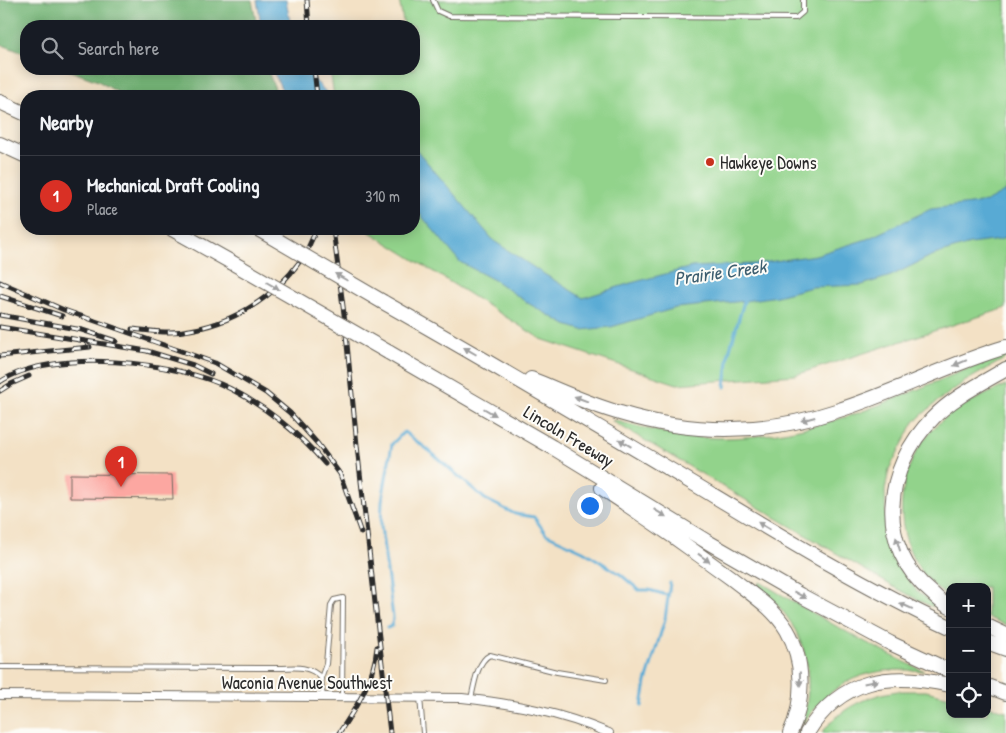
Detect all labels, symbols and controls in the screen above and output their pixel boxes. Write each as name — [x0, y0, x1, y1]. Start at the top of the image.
search box — [20, 20, 420, 75]
icon: search — [38, 34, 66, 62]
text: Search here — [78, 35, 159, 61]
text: Nearby — [40, 108, 93, 137]
place label: Hawkeye Downs — [720, 150, 817, 175]
marker: Hawkeye Downs — [704, 156, 716, 168]
text: Mechanical Draft Cooling — [87, 172, 259, 198]
text: 1 — [53, 185, 59, 207]
text: 310 m — [365, 185, 400, 207]
text: Place — [87, 198, 118, 220]
water label: Prairie Creek — [672, 252, 770, 291]
one-way arrow — [334, 273, 347, 282]
one-way arrow — [267, 282, 280, 291]
one-way arrow — [462, 347, 477, 355]
one-way arrow — [953, 359, 967, 367]
one-way arrow — [574, 394, 588, 402]
street label: Lincoln Freeway — [519, 399, 619, 473]
one-way arrow — [484, 407, 497, 416]
one-way arrow — [800, 415, 815, 423]
one-way arrow — [618, 438, 631, 447]
pin: 1 — [105, 446, 137, 487]
your location — [577, 493, 603, 519]
one-way arrow — [653, 508, 667, 517]
one-way arrow — [758, 521, 771, 530]
one-way arrow — [894, 536, 902, 551]
one-way arrow — [697, 553, 711, 563]
map controls — [946, 583, 991, 718]
button: + — [946, 583, 991, 628]
one-way arrow — [793, 591, 808, 599]
one-way arrow — [898, 602, 913, 611]
button: − — [946, 628, 991, 673]
street label: Waconia Avenue Southwest — [222, 670, 393, 695]
one-way arrow — [796, 672, 804, 688]
button: locate — [946, 673, 991, 718]
one-way arrow — [863, 678, 878, 686]

